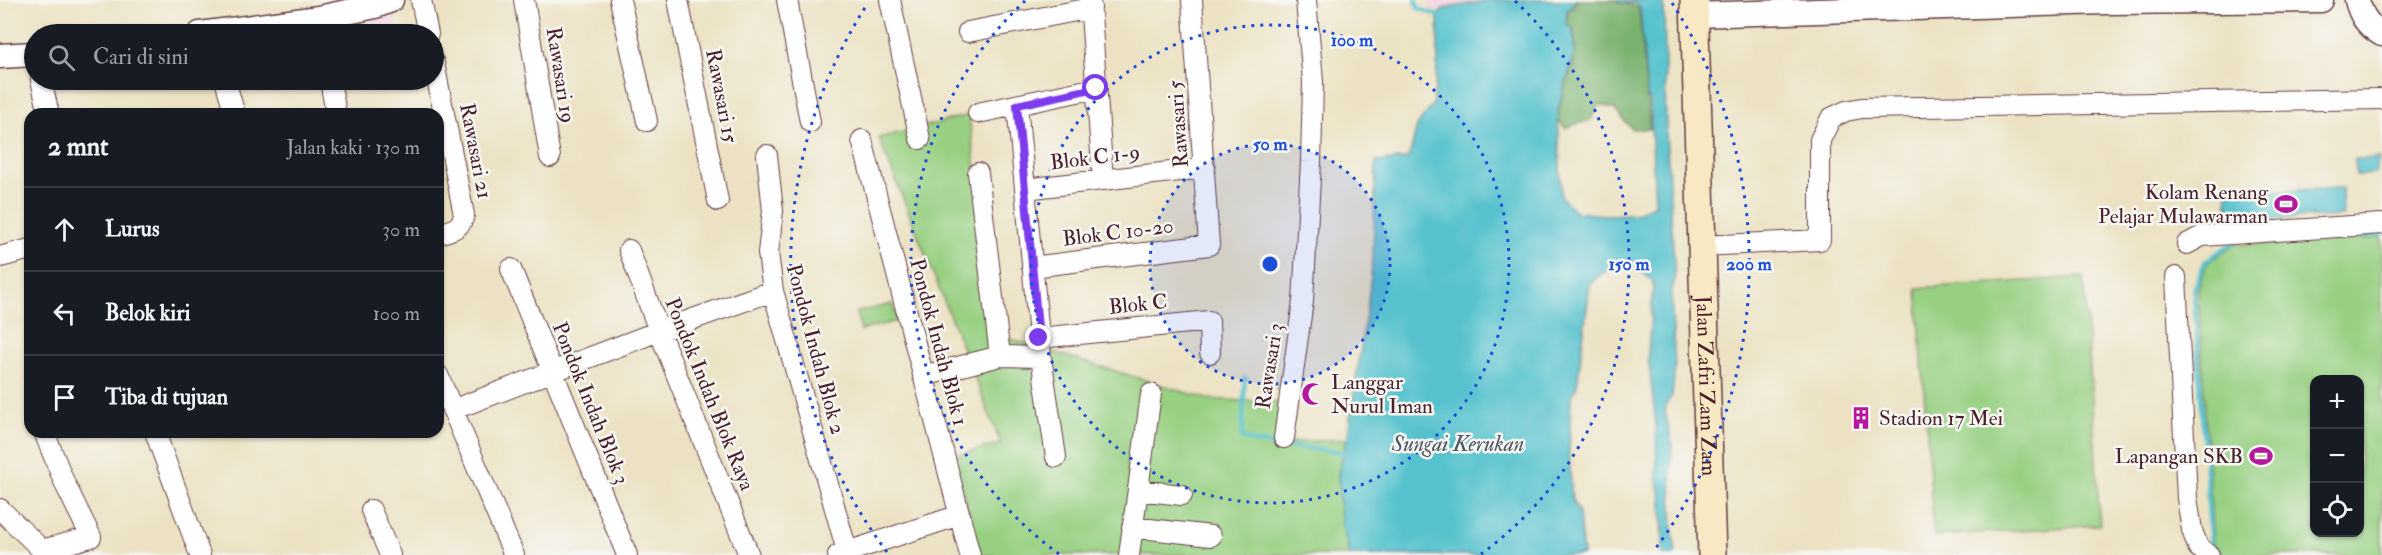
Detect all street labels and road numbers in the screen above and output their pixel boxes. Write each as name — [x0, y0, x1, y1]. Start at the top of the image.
street label: Rawasari 19 — [540, 25, 581, 125]
street label: Rawasari 15 — [699, 47, 744, 146]
street label: Rawasari 5 — [1162, 78, 1195, 169]
street label: Rawasari 21 — [453, 101, 498, 201]
street label: Blok C 1-9 — [1049, 139, 1142, 176]
street label: Blok C 10-20 — [1061, 212, 1175, 253]
street label: Pondok Indah Blok 1 — [903, 256, 974, 429]
street label: Pondok Indah Blok 2 — [780, 261, 851, 437]
street label: Blok C — [1107, 288, 1169, 321]
street label: Pondok Indah Blok Raya — [658, 294, 761, 495]
street label: Jalan Zafri Zam Zam — [1690, 294, 1722, 477]
street label: Pondok Indah Blok 3 — [546, 318, 635, 488]
street label: Rawasari 3 — [1249, 321, 1290, 411]

